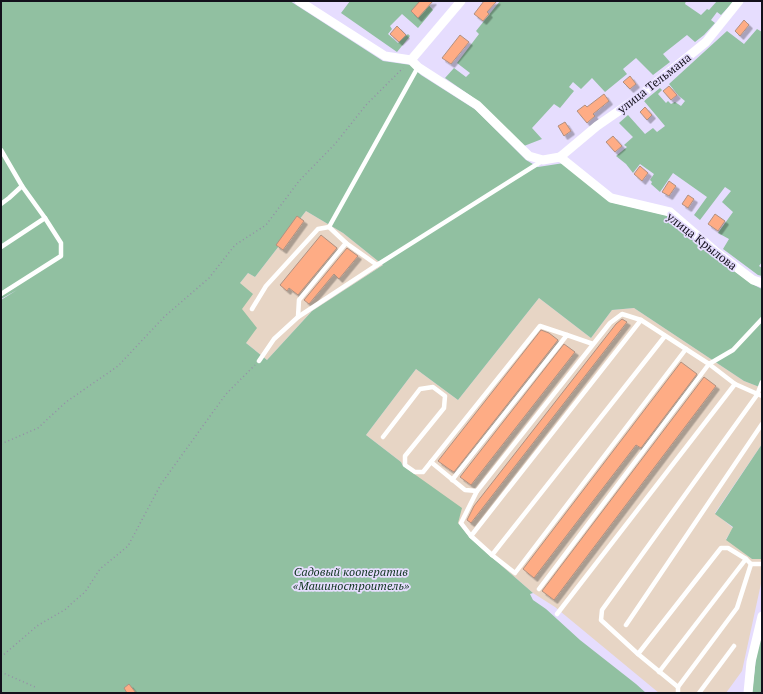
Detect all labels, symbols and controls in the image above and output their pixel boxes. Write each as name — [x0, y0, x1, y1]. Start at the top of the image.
street label: улица Тельмана — [613, 50, 694, 117]
street label: улица Крылова — [663, 208, 740, 273]
park label: Садовый кооператив «Машиностроитель» — [293, 564, 410, 593]

